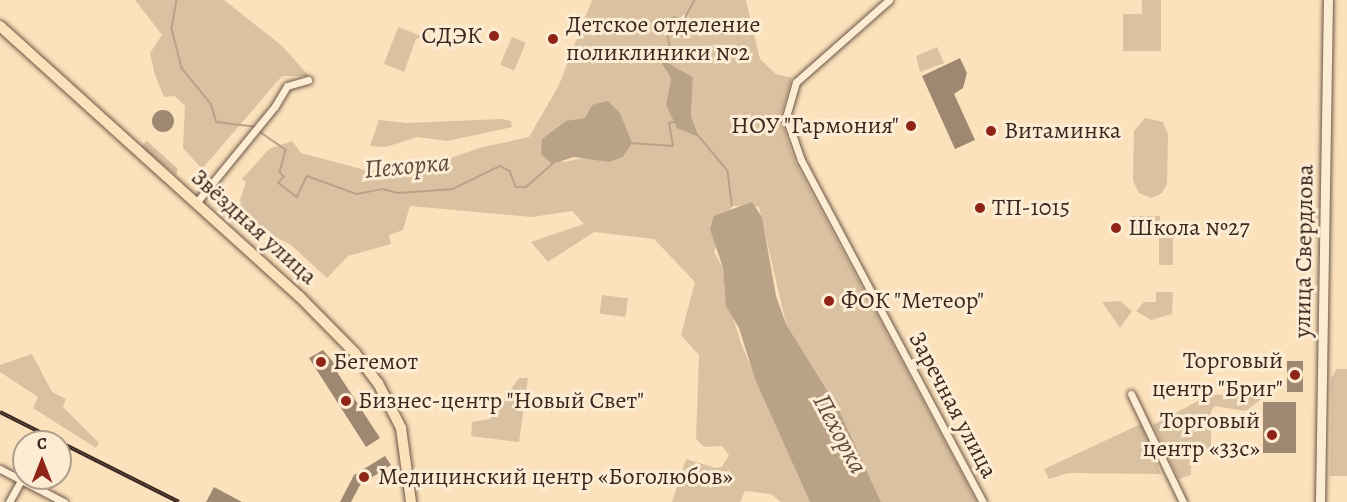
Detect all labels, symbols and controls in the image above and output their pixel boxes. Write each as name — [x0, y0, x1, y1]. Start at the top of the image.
place label: Детское отделение поликлиники №2 — [566, 11, 761, 67]
place label: СДЭК — [422, 22, 482, 50]
marker: СДЭК — [487, 29, 501, 43]
marker: Детское отделение поликлиники №2 — [544, 30, 562, 48]
place label: НОУ "Гармония" — [731, 112, 899, 140]
place label: Витаминка — [1004, 117, 1121, 145]
marker: НОУ "Гармония" — [904, 119, 918, 133]
marker: Витаминка — [982, 122, 1000, 140]
water label: Пехорка — [363, 147, 451, 185]
street label: Звёздная улица — [185, 163, 323, 291]
street label: улица Свердлова — [1288, 164, 1320, 338]
place label: ТП-1015 — [992, 194, 1070, 222]
marker: ТП-1015 — [973, 201, 987, 215]
place label: Школа №27 — [1128, 214, 1250, 242]
marker: Школа №27 — [1109, 221, 1123, 235]
place label: ФОК "Метеор" — [841, 287, 985, 315]
marker: ФОК "Метеор" — [822, 294, 836, 308]
street label: Заречная улица — [902, 327, 1004, 483]
place label: Торговый центр "Бриг" — [1151, 347, 1283, 403]
place label: Бегемот — [333, 348, 418, 376]
marker: Бегемот — [314, 355, 328, 369]
marker: Торговый центр "Бриг" — [1288, 368, 1302, 382]
place label: Бизнес-центр "Новый Свет" — [358, 387, 645, 415]
water label: Пехорка — [806, 389, 874, 479]
marker: Бизнес-центр "Новый Свет" — [339, 394, 353, 408]
place label: Торговый центр «33с» — [1143, 407, 1260, 463]
marker: Торговый центр «33с» — [1265, 428, 1279, 442]
north arrow — [12, 430, 72, 490]
text: С — [37, 433, 47, 455]
place label: Медицинский центр «Боголюбов» — [378, 463, 733, 491]
marker: Медицинский центр «Боголюбов» — [355, 468, 373, 486]

